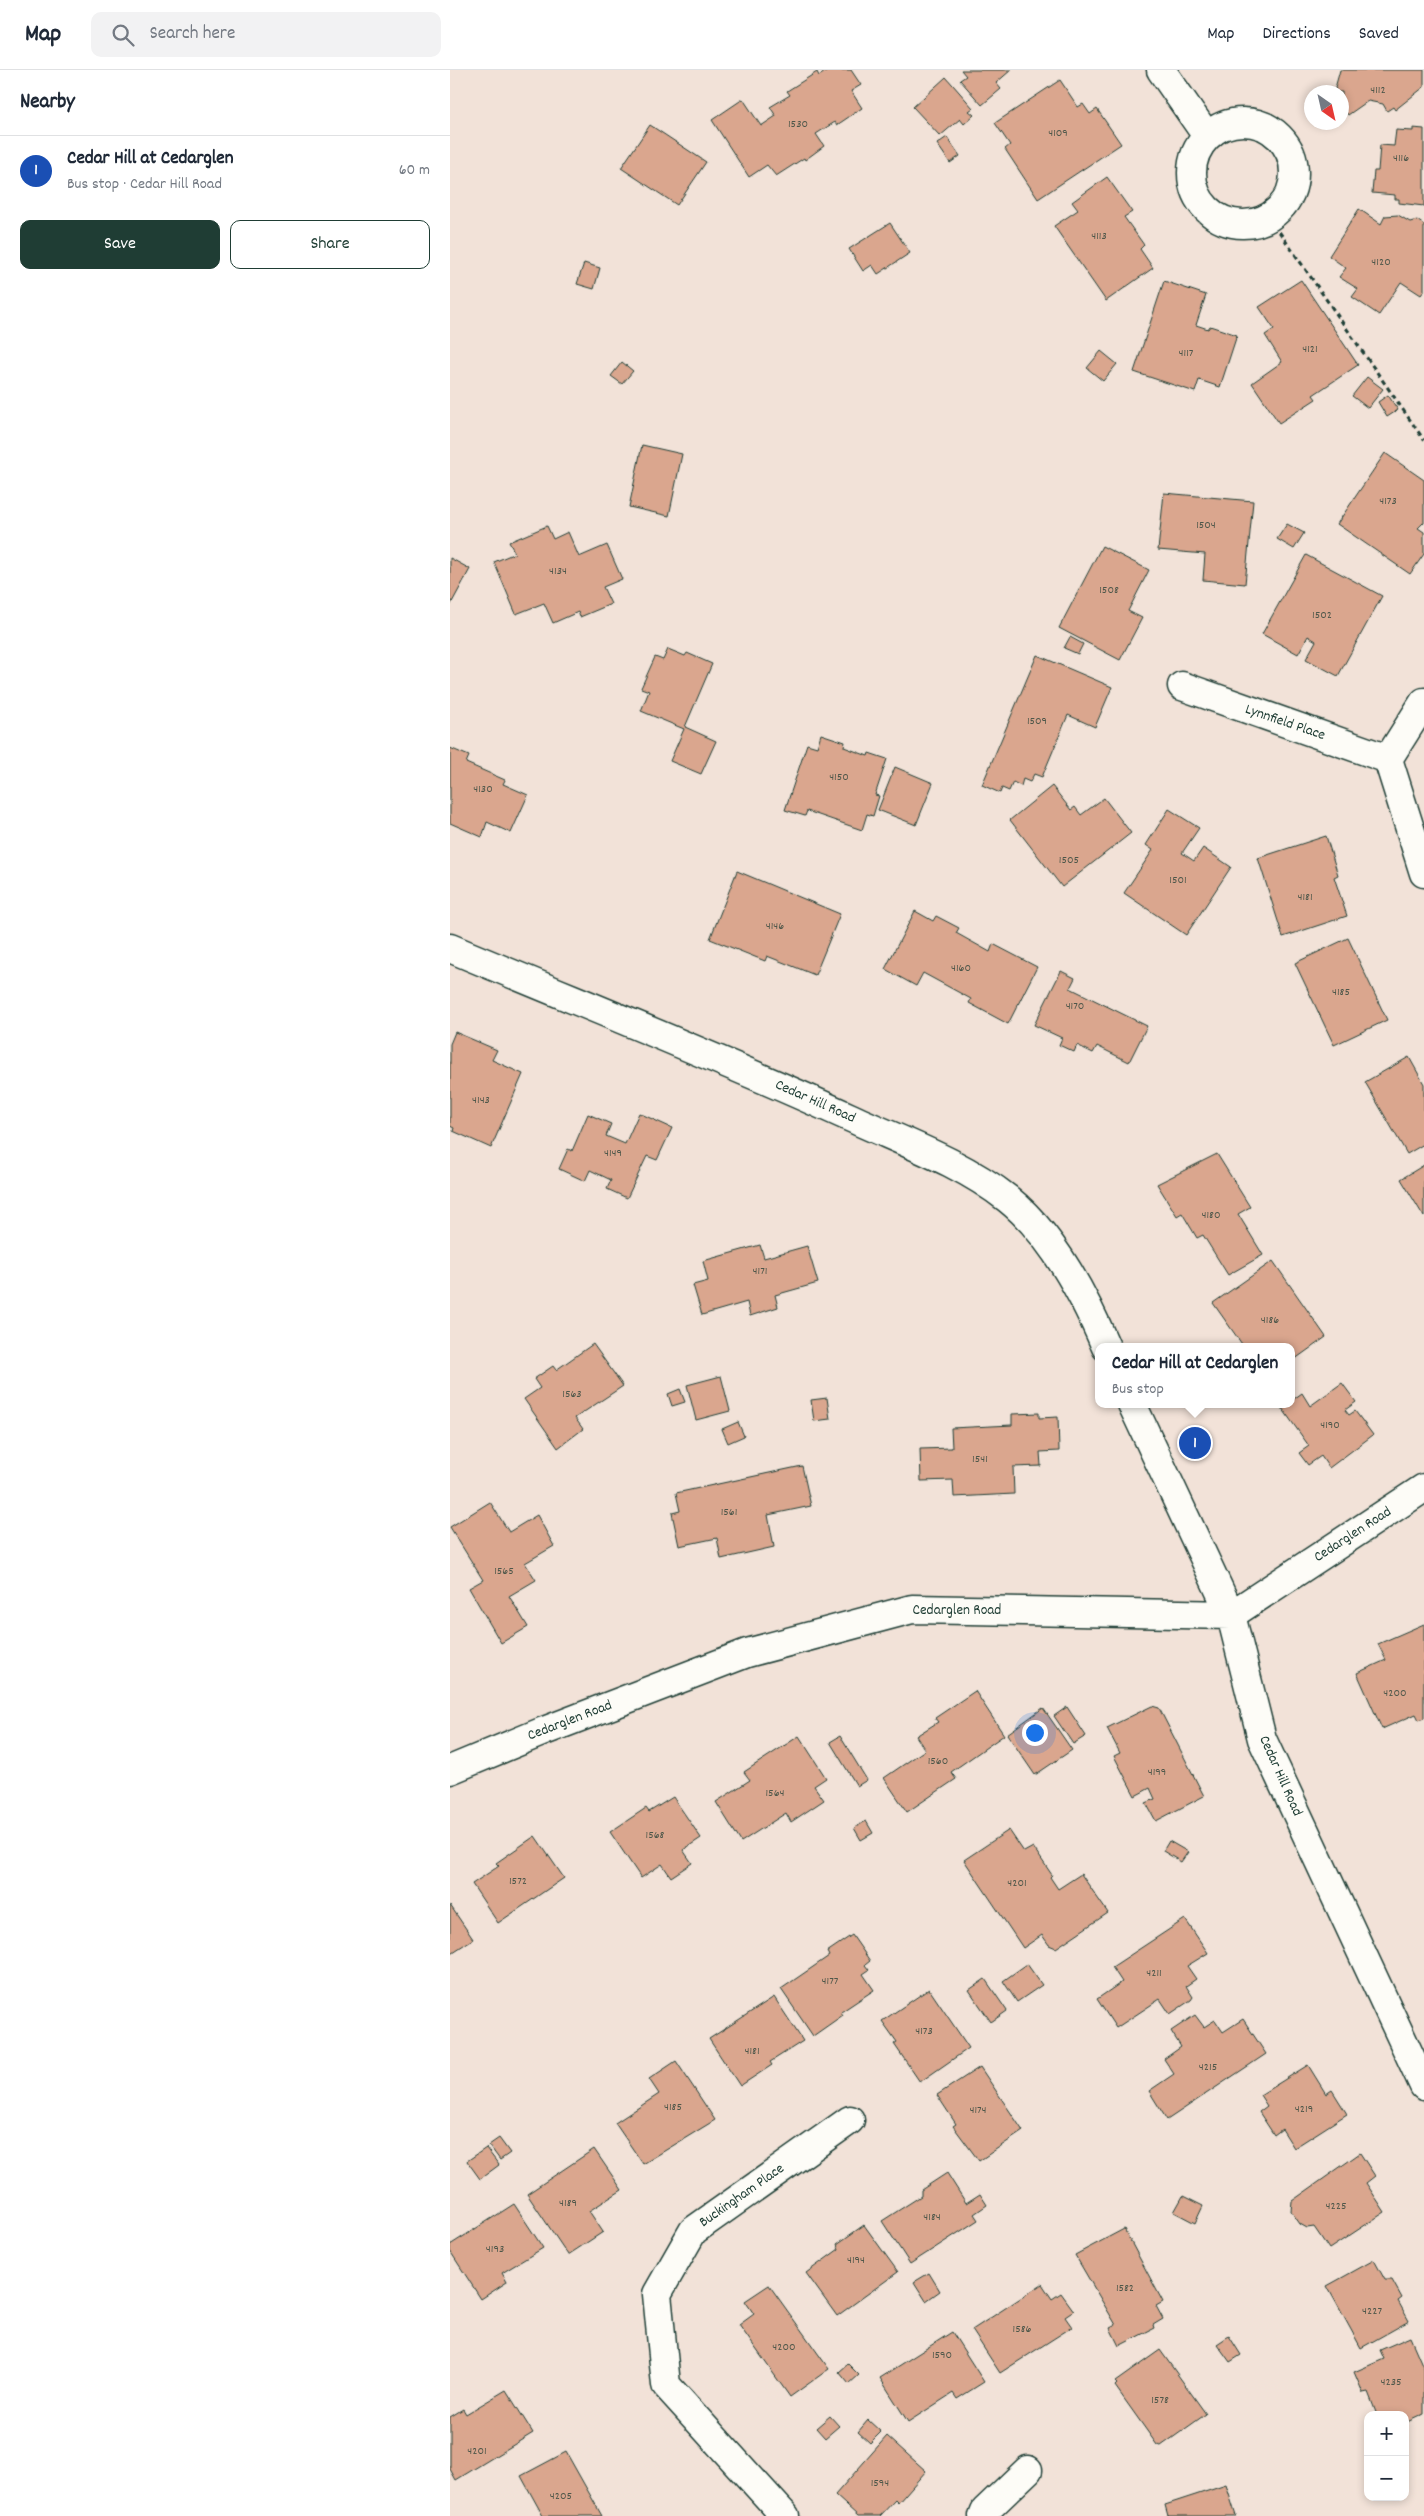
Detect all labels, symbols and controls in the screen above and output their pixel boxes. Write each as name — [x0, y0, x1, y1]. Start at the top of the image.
search box — [91, 12, 441, 57]
text: Map — [25, 18, 61, 52]
icon: search — [109, 21, 137, 49]
text: Search here — [149, 21, 235, 48]
text: Map — [1207, 22, 1234, 47]
text: Directions — [1262, 22, 1331, 47]
text: Saved — [1359, 22, 1399, 47]
house number: 4112 — [1370, 82, 1386, 99]
north arrow — [1304, 85, 1349, 130]
text: Nearby — [20, 88, 75, 118]
house number: 1530 — [788, 116, 808, 133]
house number: 4109 — [1048, 125, 1068, 142]
text: Cedar Hill at Cedarglen — [67, 146, 233, 173]
house number: 4116 — [1393, 150, 1409, 167]
text: 1 — [34, 159, 38, 182]
text: 60 m — [399, 159, 430, 182]
text: Bus stop · Cedar Hill Road — [67, 173, 222, 196]
button: Save — [20, 220, 220, 269]
button: Share — [230, 220, 430, 269]
house number: 4113 — [1091, 228, 1107, 245]
house number: 4120 — [1371, 254, 1391, 271]
house number: 4121 — [1302, 341, 1318, 358]
house number: 4117 — [1179, 345, 1194, 362]
house number: 4173 — [1379, 493, 1397, 510]
house number: 1504 — [1196, 517, 1216, 534]
house number: 4134 — [549, 563, 567, 580]
house number: 1508 — [1099, 582, 1119, 599]
house number: 1502 — [1312, 607, 1332, 624]
street label: Lynnfield Place — [1242, 699, 1329, 747]
house number: 1509 — [1027, 713, 1047, 730]
house number: 4150 — [829, 769, 849, 786]
house number: 4130 — [473, 781, 493, 798]
house number: 1505 — [1059, 852, 1079, 869]
house number: 1501 — [1169, 872, 1187, 889]
house number: 4181 — [1297, 889, 1313, 906]
house number: 4146 — [766, 918, 784, 935]
house number: 4160 — [951, 960, 971, 977]
house number: 4185 — [1332, 984, 1350, 1001]
house number: 4170 — [1066, 998, 1084, 1015]
street label: Cedar Hill Road — [771, 1074, 859, 1130]
house number: 4143 — [472, 1092, 490, 1109]
house number: 4149 — [604, 1145, 622, 1162]
house number: 4180 — [1202, 1207, 1220, 1224]
house number: 4171 — [753, 1263, 767, 1280]
house number: 4186 — [1261, 1312, 1279, 1329]
popup — [1095, 1343, 1295, 1408]
text: Cedar Hill at Cedarglen — [1112, 1351, 1278, 1378]
text: Bus stop — [1112, 1378, 1164, 1401]
house number: 1563 — [562, 1386, 582, 1403]
house number: 4190 — [1320, 1417, 1340, 1434]
pin: 1 — [1179, 1424, 1211, 1462]
house number: 1541 — [972, 1451, 988, 1468]
street label: Cedarglen Road — [1310, 1502, 1396, 1568]
house number: 1561 — [721, 1504, 737, 1521]
house number: 1565 — [494, 1563, 514, 1580]
street label: Cedarglen Road — [913, 1600, 1001, 1622]
house number: 4200 — [1383, 1685, 1407, 1702]
street label: Cedarglen Road — [525, 1695, 615, 1747]
your location — [1022, 1720, 1048, 1746]
street label: Cedar Hill Road — [1252, 1732, 1308, 1820]
house number: 1560 — [928, 1753, 948, 1770]
house number: 4199 — [1148, 1764, 1166, 1781]
house number: 1564 — [765, 1785, 785, 1802]
house number: 1568 — [646, 1827, 665, 1844]
house number: 1572 — [509, 1873, 527, 1890]
house number: 4201 — [1007, 1875, 1027, 1892]
house number: 4211 — [1146, 1965, 1162, 1982]
house number: 4177 — [822, 1973, 839, 1990]
house number: 4173 — [915, 2023, 933, 2040]
house number: 4181 — [744, 2043, 760, 2060]
house number: 4215 — [1199, 2059, 1217, 2076]
house number: 4185 — [664, 2099, 682, 2116]
house number: 4219 — [1295, 2101, 1313, 2118]
house number: 4174 — [969, 2102, 987, 2119]
street label: Buckingham Place — [695, 2158, 789, 2234]
house number: 4189 — [559, 2195, 577, 2212]
house number: 4225 — [1325, 2198, 1347, 2215]
house number: 4184 — [923, 2209, 941, 2226]
house number: 4193 — [486, 2241, 504, 2258]
house number: 4194 — [847, 2252, 865, 2269]
house number: 1582 — [1116, 2280, 1134, 2297]
house number: 4227 — [1362, 2303, 1382, 2320]
house number: 1586 — [1013, 2321, 1032, 2338]
house number: 4200 — [772, 2339, 796, 2356]
house number: 1590 — [932, 2347, 952, 2364]
house number: 4235 — [1380, 2374, 1402, 2391]
house number: 1578 — [1151, 2392, 1169, 2409]
map controls — [1364, 2411, 1409, 2501]
button: + — [1364, 2411, 1409, 2456]
house number: 4201 — [467, 2443, 487, 2460]
button: − — [1364, 2456, 1409, 2501]
house number: 1594 — [871, 2475, 889, 2492]
house number: 4205 — [550, 2488, 572, 2505]

